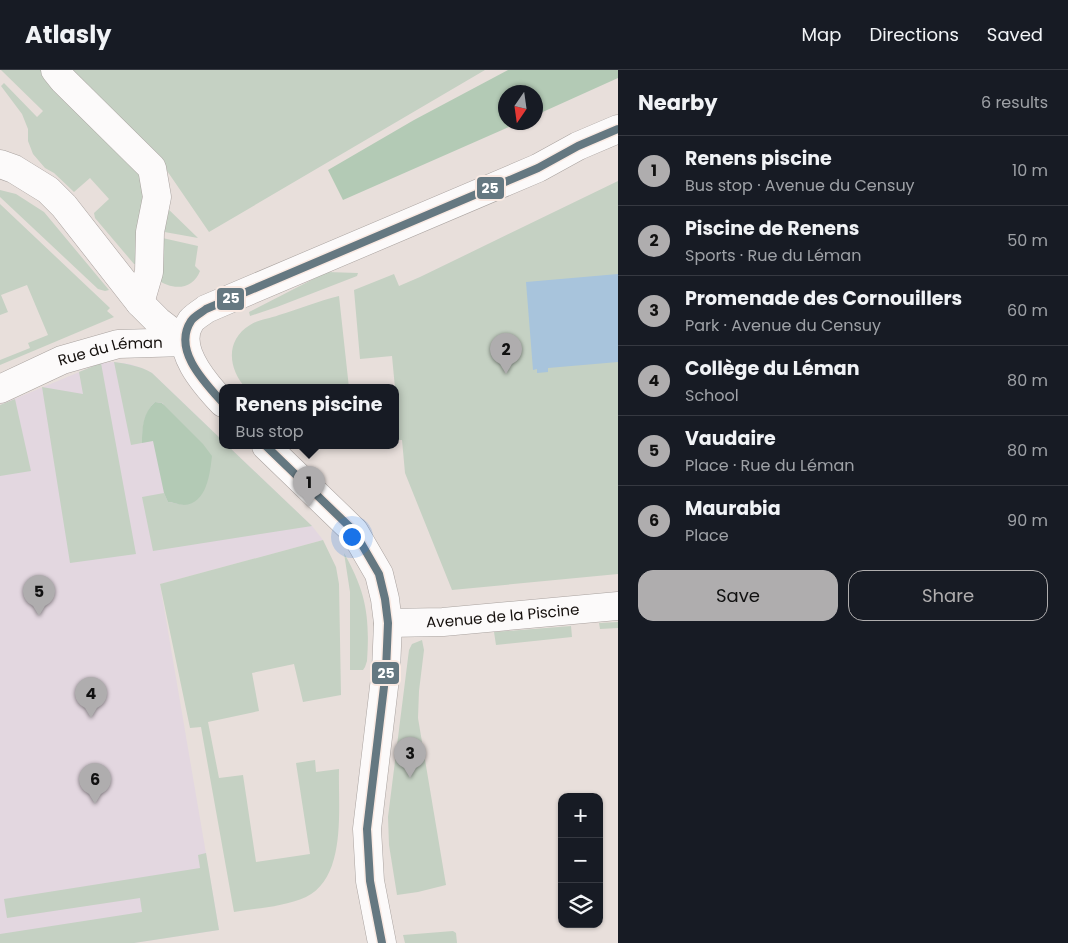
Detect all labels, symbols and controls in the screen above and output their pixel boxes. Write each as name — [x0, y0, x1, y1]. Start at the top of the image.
text: Atlasly — [25, 18, 111, 51]
text: Map — [802, 22, 841, 47]
text: Directions — [869, 22, 959, 47]
text: Saved — [987, 22, 1043, 47]
north arrow — [498, 85, 543, 130]
text: Nearby — [638, 88, 718, 117]
text: 6 results — [981, 91, 1048, 114]
text: Renens piscine — [685, 145, 832, 172]
text: 1 — [651, 159, 657, 182]
text: 10 m — [1012, 159, 1048, 182]
text: Bus stop · Avenue du Censuy — [685, 174, 915, 197]
line badge: 25 — [476, 176, 505, 200]
text: 25 — [481, 178, 499, 198]
text: Piscine de Renens — [685, 215, 859, 242]
text: 2 — [649, 229, 659, 252]
text: 50 m — [1007, 229, 1048, 252]
text: Sports · Rue du Léman — [685, 244, 861, 267]
text: Promenade des Cornouillers — [685, 285, 962, 312]
line badge: 25 — [216, 287, 245, 311]
text: 25 — [222, 288, 240, 308]
text: 3 — [649, 299, 659, 322]
text: 60 m — [1007, 299, 1048, 322]
text: Park · Avenue du Censuy — [685, 314, 881, 337]
street label: Rue du Léman — [55, 332, 163, 371]
pin: 2 — [490, 333, 522, 374]
text: Collège du Léman — [685, 355, 859, 382]
text: 4 — [649, 369, 659, 392]
text: 80 m — [1007, 369, 1048, 392]
popup — [219, 384, 399, 449]
text: School — [685, 384, 739, 407]
text: Renens piscine — [236, 391, 382, 418]
text: Bus stop — [236, 420, 304, 443]
text: Vaudaire — [685, 425, 776, 452]
text: 5 — [649, 439, 659, 462]
text: 80 m — [1007, 439, 1048, 462]
text: Place · Rue du Léman — [685, 454, 854, 477]
pin: 1 — [293, 466, 325, 507]
text: Maurabia — [685, 495, 781, 522]
text: 6 — [649, 509, 659, 532]
text: 90 m — [1007, 509, 1048, 532]
your location — [339, 524, 365, 550]
text: Place — [685, 524, 729, 547]
button: Save — [638, 570, 838, 621]
button: Share — [848, 570, 1048, 621]
pin: 5 — [23, 575, 55, 616]
street label: Avenue de la Piscine — [426, 599, 580, 632]
line badge: 25 — [371, 661, 400, 685]
text: 25 — [377, 663, 395, 683]
pin: 4 — [75, 677, 107, 718]
pin: 3 — [394, 737, 426, 778]
pin: 6 — [79, 763, 111, 804]
map controls — [558, 793, 603, 928]
button: + — [558, 793, 603, 838]
button: − — [558, 838, 603, 883]
button: layers — [558, 883, 603, 928]

